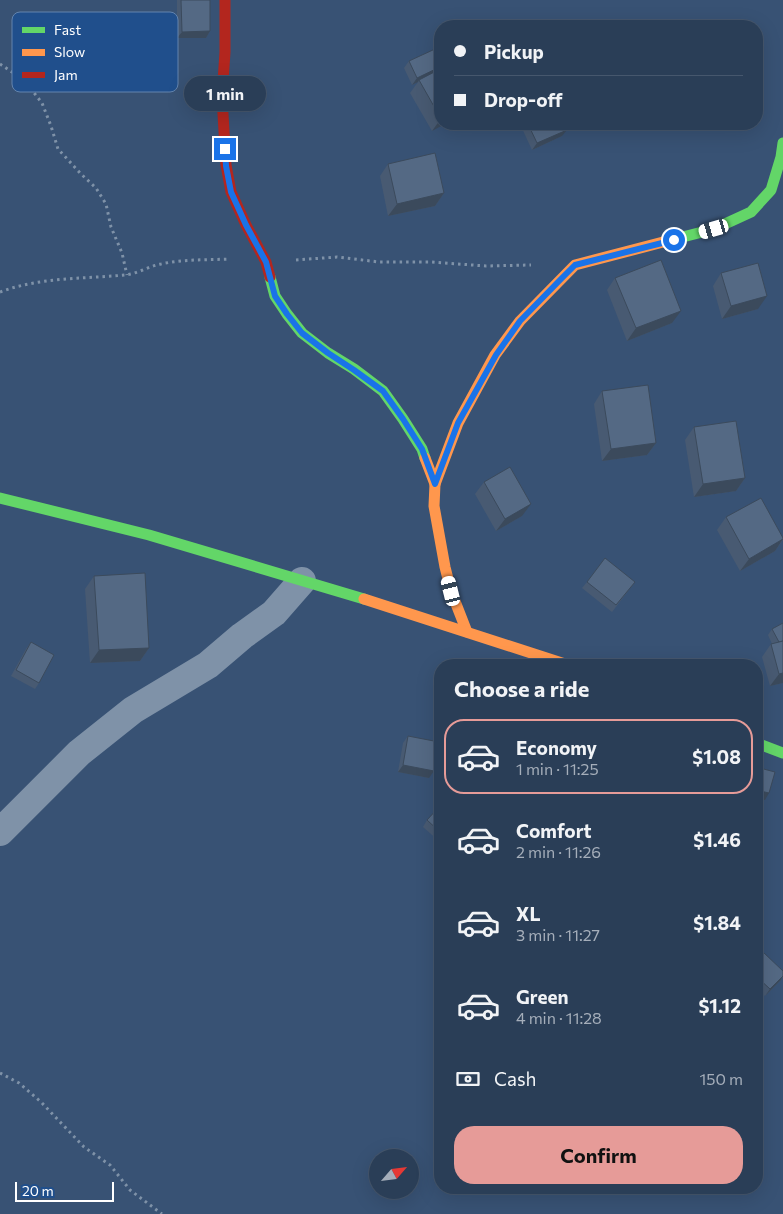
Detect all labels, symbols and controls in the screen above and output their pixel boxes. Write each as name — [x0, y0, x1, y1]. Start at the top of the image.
legend — [12, 12, 178, 92]
text: Fast — [54, 21, 81, 38]
text: Pickup — [484, 40, 544, 63]
text: Slow — [54, 43, 85, 60]
text: Jam — [54, 66, 78, 83]
callout: 1 min — [184, 76, 266, 112]
text: 1 min — [206, 84, 244, 103]
text: Drop-off — [484, 88, 563, 111]
route end — [214, 138, 236, 160]
car — [697, 218, 730, 240]
route start — [663, 229, 685, 251]
car — [440, 575, 461, 607]
text: Choose a ride — [454, 675, 589, 702]
icon: car — [456, 734, 501, 779]
text: Economy — [516, 736, 597, 759]
text: $1.08 — [692, 745, 741, 768]
text: 1 min · 11:25 — [516, 759, 599, 778]
icon: car — [456, 817, 501, 862]
text: Comfort — [516, 819, 592, 842]
text: $1.46 — [693, 828, 741, 851]
text: 2 min · 11:26 — [516, 842, 601, 861]
icon: car — [456, 900, 501, 945]
text: XL — [516, 902, 541, 925]
text: $1.84 — [693, 911, 741, 934]
text: 3 min · 11:27 — [516, 925, 600, 944]
icon: car — [456, 983, 501, 1028]
text: Green — [516, 985, 568, 1008]
text: $1.12 — [698, 994, 741, 1017]
text: 4 min · 11:28 — [516, 1008, 602, 1027]
icon: cash — [454, 1065, 482, 1093]
text: Cash — [494, 1067, 536, 1090]
text: 150 m — [700, 1069, 743, 1088]
button: Confirm — [454, 1126, 743, 1184]
north arrow — [369, 1149, 419, 1199]
map controls — [369, 1149, 419, 1199]
scale bar — [15, 1179, 114, 1202]
text: 20 m — [22, 1182, 54, 1199]

